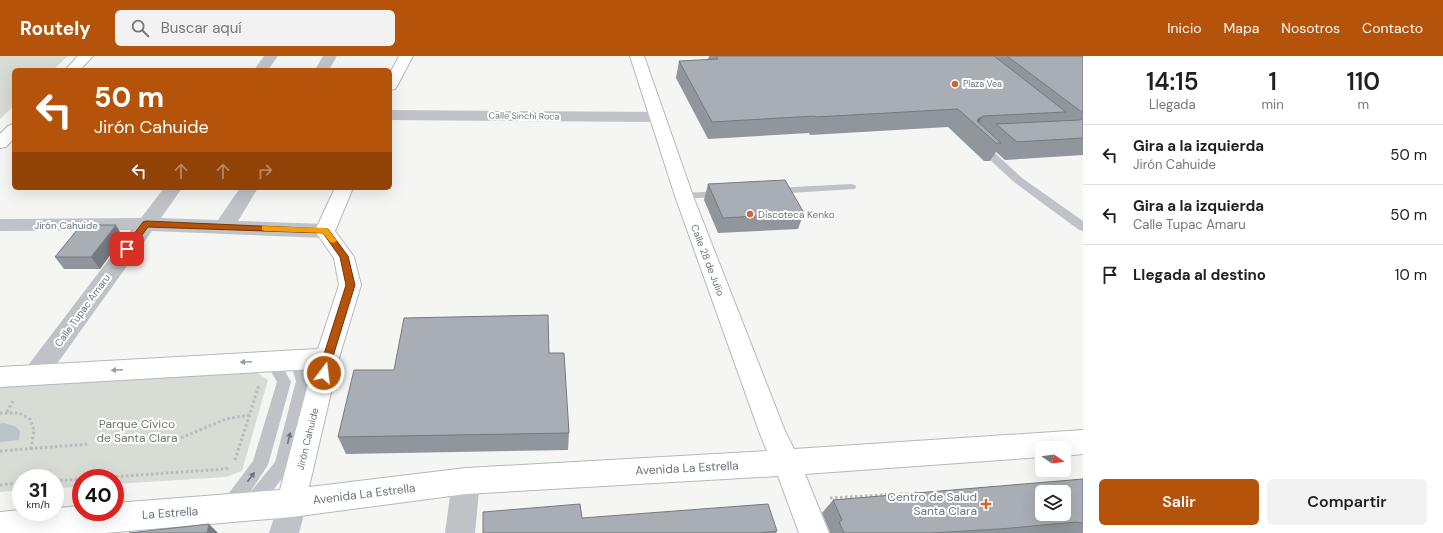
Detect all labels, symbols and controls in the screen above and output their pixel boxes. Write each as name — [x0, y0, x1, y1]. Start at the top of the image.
search box — [115, 10, 395, 46]
text: Routely — [20, 16, 91, 41]
icon: search — [129, 17, 151, 39]
text: Buscar aquí — [161, 18, 242, 38]
text: Inicio — [1167, 19, 1202, 37]
text: Mapa — [1224, 19, 1259, 37]
text: Nosotros — [1281, 19, 1340, 37]
text: Contacto — [1362, 19, 1423, 37]
text: 14:15 — [1146, 66, 1199, 97]
text: 1 — [1268, 66, 1277, 97]
text: 110 — [1347, 66, 1380, 97]
place label: Plaza Vea — [963, 78, 1002, 90]
text: 50 m — [94, 79, 164, 116]
marker: Plaza Vea — [950, 79, 960, 89]
icon: left — [28, 84, 80, 136]
text: Llegada — [1149, 96, 1196, 113]
text: min — [1261, 96, 1284, 113]
text: m — [1358, 96, 1369, 113]
street label: Calle Sinchi Roca — [489, 109, 560, 123]
text: Jirón Cahuide — [94, 115, 209, 139]
text: Gira a la izquierda — [1133, 136, 1264, 156]
icon: left — [1099, 144, 1121, 166]
text: 50 m — [1390, 145, 1427, 165]
text: Jirón Cahuide — [1133, 156, 1216, 173]
icon: left — [128, 160, 150, 182]
icon: ahead — [170, 160, 192, 182]
icon: ahead — [212, 160, 234, 182]
icon: right — [254, 160, 276, 182]
text: Gira a la izquierda — [1133, 196, 1264, 216]
icon: left — [1099, 204, 1121, 226]
text: 50 m — [1390, 205, 1427, 225]
place label: Discoteca Kenko — [758, 208, 835, 221]
marker: Discoteca Kenko — [745, 209, 755, 219]
text: Calle Tupac Amaru — [1133, 216, 1246, 233]
street label: Jirón Cahuide — [34, 219, 98, 232]
street label: Calle 28 de Julio — [688, 223, 727, 298]
pin — [110, 232, 144, 266]
icon: arrive — [116, 238, 138, 260]
icon: arrive — [1099, 264, 1121, 286]
text: Llegada al destino — [1133, 265, 1266, 285]
text: 10 m — [1395, 265, 1427, 285]
street label: Calle Tupac Amaru — [52, 271, 113, 349]
position arrow — [303, 352, 345, 394]
one-way arrow — [240, 359, 252, 366]
one-way arrow — [110, 367, 123, 373]
street label: Jirón Cahuide — [293, 406, 322, 472]
park label: Parque Cívico de Santa Clara — [96, 416, 178, 446]
one-way arrow — [286, 432, 292, 444]
north arrow — [1035, 441, 1071, 477]
map controls — [1035, 441, 1071, 521]
street label: Avenida La Estrella — [635, 457, 739, 479]
speed limit sign: 40 — [72, 469, 124, 521]
one-way arrow — [247, 472, 255, 483]
text: 31 — [28, 477, 48, 503]
button: Salir — [1099, 479, 1259, 525]
button: Compartir — [1267, 479, 1427, 525]
street label: Avenida La Estrella — [312, 480, 416, 508]
button: layers — [1035, 485, 1071, 521]
place label: Centro de Salud Santa Clara — [887, 489, 977, 519]
text: km/h — [26, 498, 50, 511]
marker: Centro de Salud Santa Clara — [980, 498, 992, 510]
street label: La Estrella — [141, 503, 199, 523]

